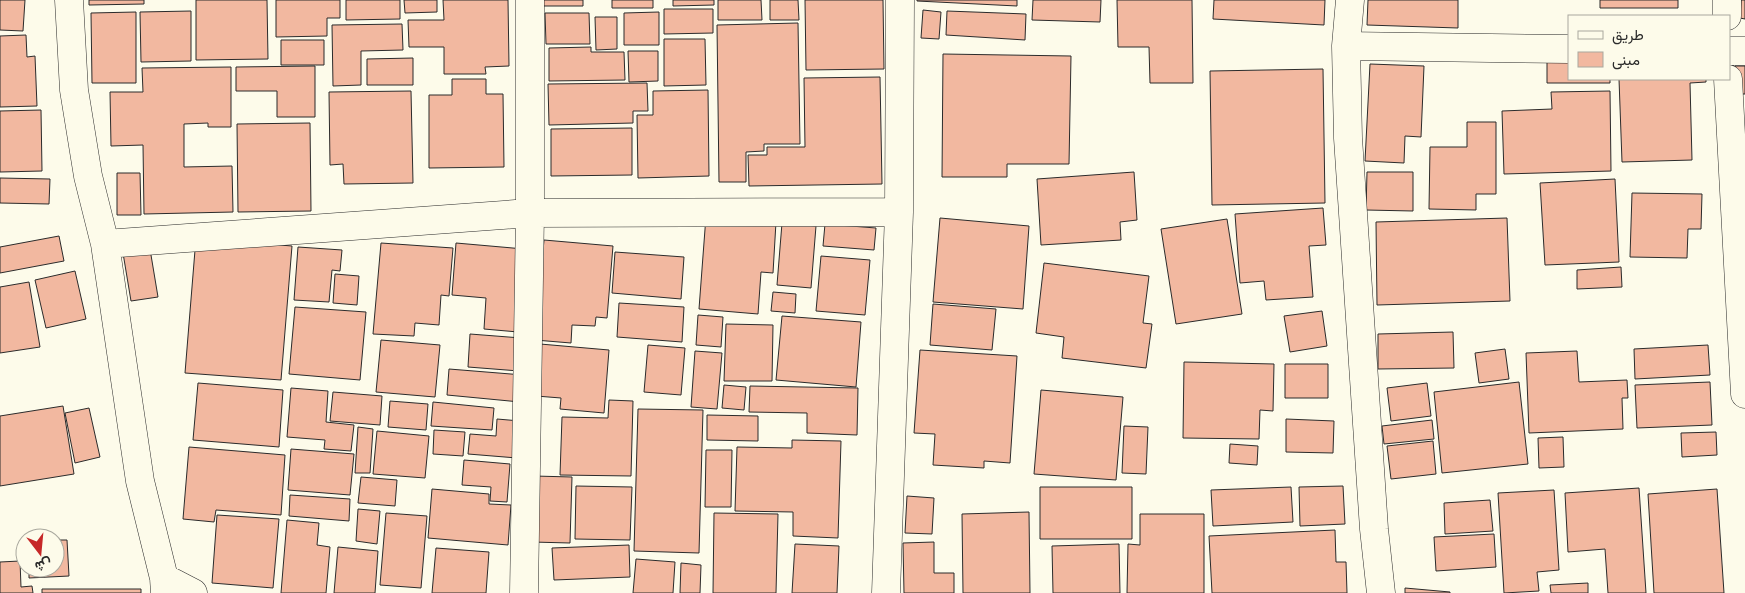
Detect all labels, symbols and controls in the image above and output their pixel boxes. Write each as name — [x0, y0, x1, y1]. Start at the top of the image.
legend — [1568, 15, 1730, 80]
text: طريق — [1612, 25, 1644, 45]
text: مبنى — [1612, 50, 1640, 70]
north arrow — [15, 528, 65, 578]
text: ش — [33, 555, 54, 577]

